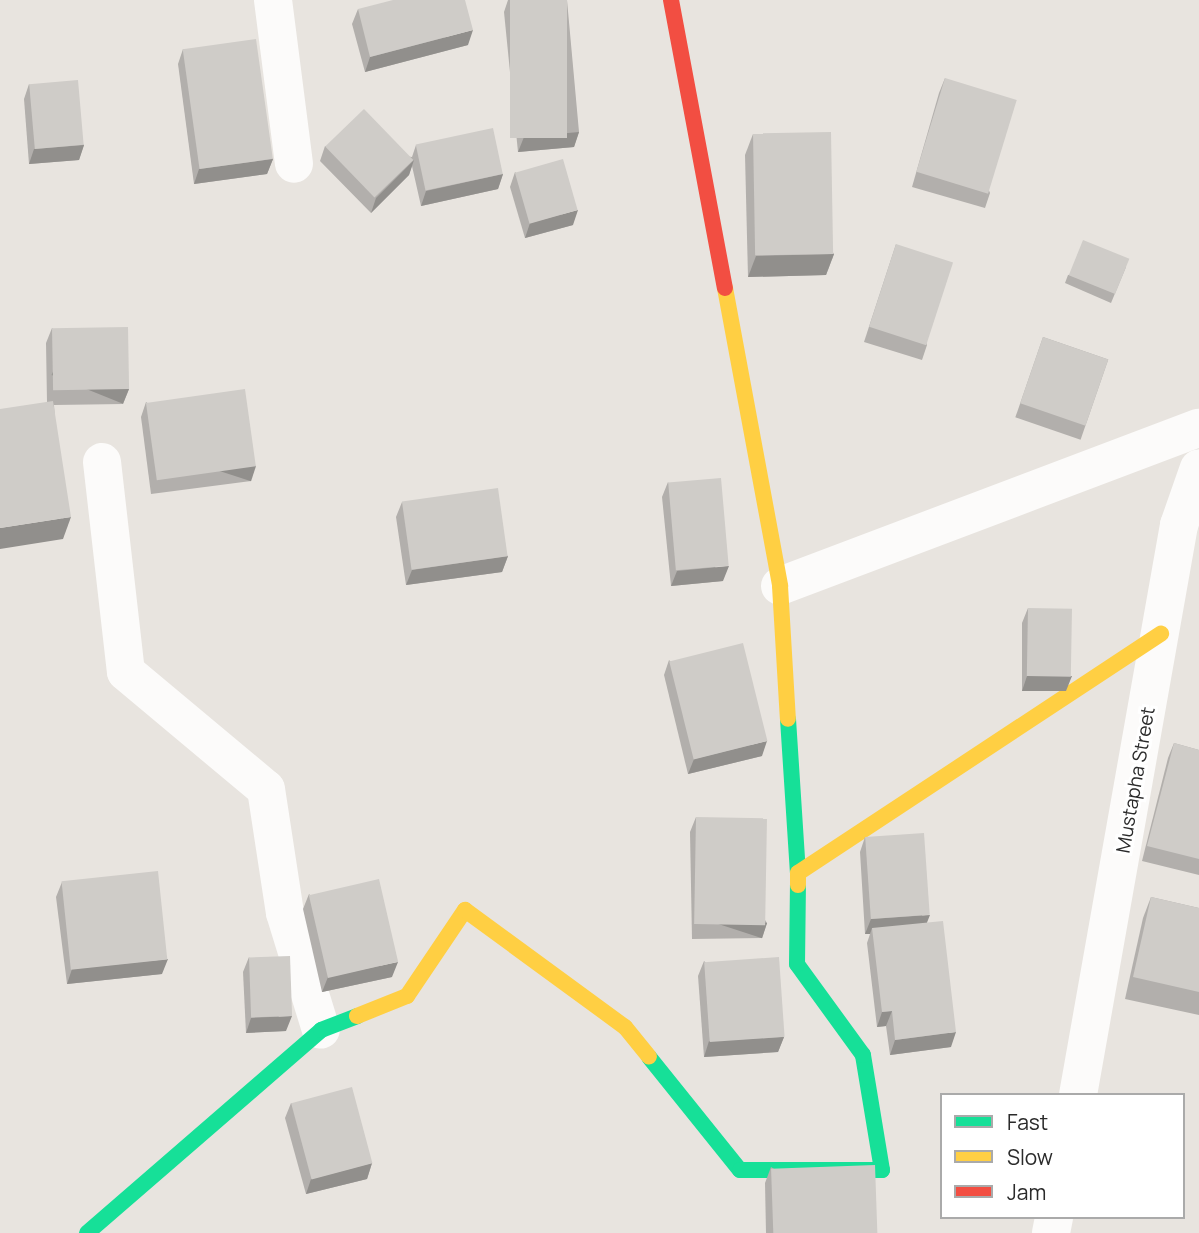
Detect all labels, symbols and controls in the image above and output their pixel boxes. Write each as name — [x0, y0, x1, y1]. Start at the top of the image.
street label: Mustapha Street — [1112, 705, 1160, 855]
legend — [940, 1093, 1185, 1219]
text: Fast — [1007, 1108, 1048, 1136]
text: Slow — [1007, 1143, 1053, 1171]
text: Jam — [1007, 1178, 1046, 1206]

